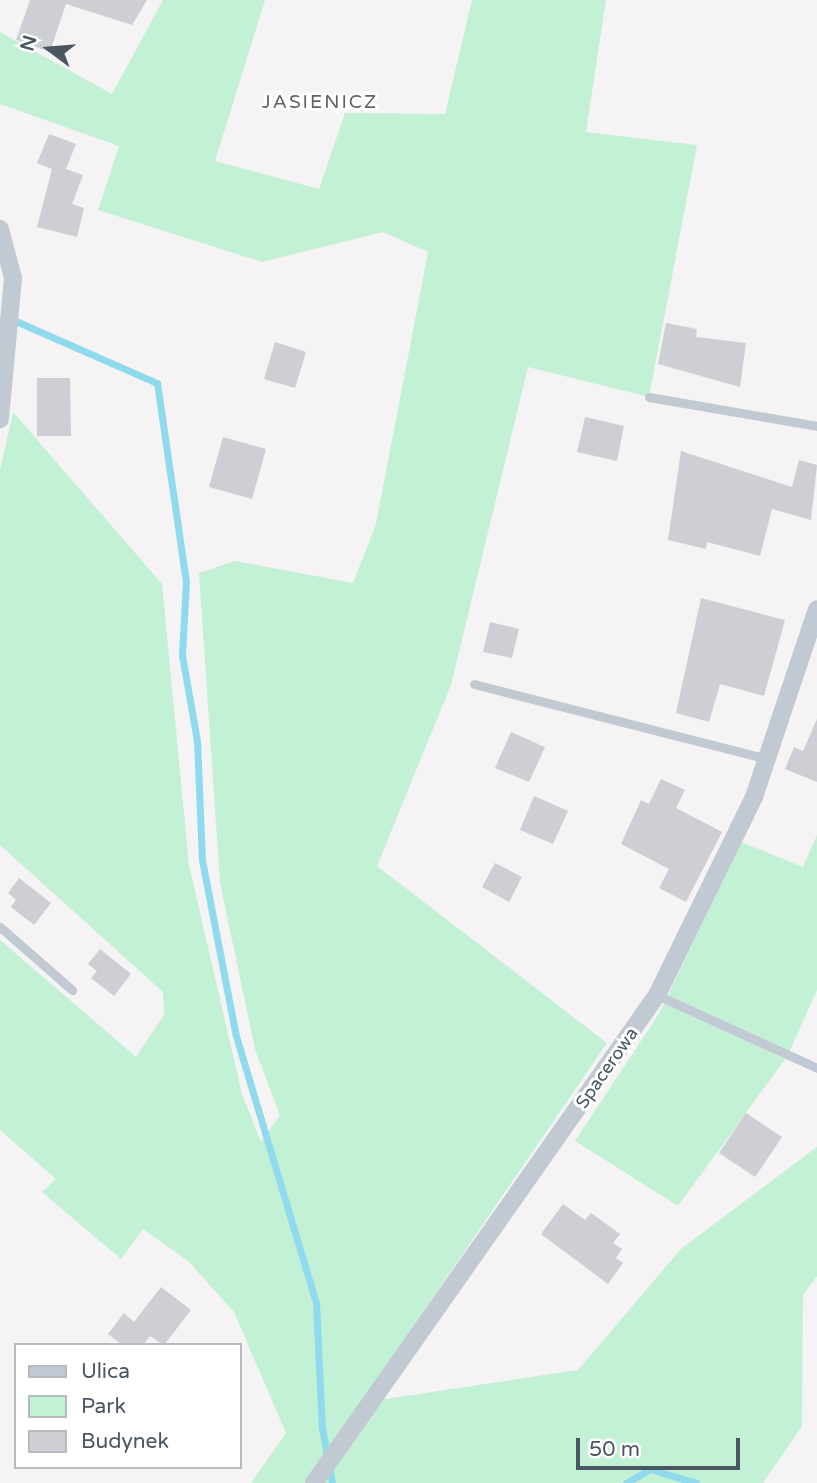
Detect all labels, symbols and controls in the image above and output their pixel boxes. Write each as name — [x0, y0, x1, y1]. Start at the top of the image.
north arrow — [14, 14, 84, 84]
text: N — [16, 33, 41, 54]
district label: JASIENICZ — [263, 92, 377, 114]
street label: Spacerowa — [571, 1023, 643, 1113]
legend — [14, 1343, 242, 1469]
text: Ulica — [81, 1359, 130, 1384]
text: Park — [81, 1394, 126, 1419]
scale bar — [579, 1424, 744, 1468]
text: Budynek — [81, 1429, 169, 1454]
text: 50 m — [589, 1437, 640, 1462]

